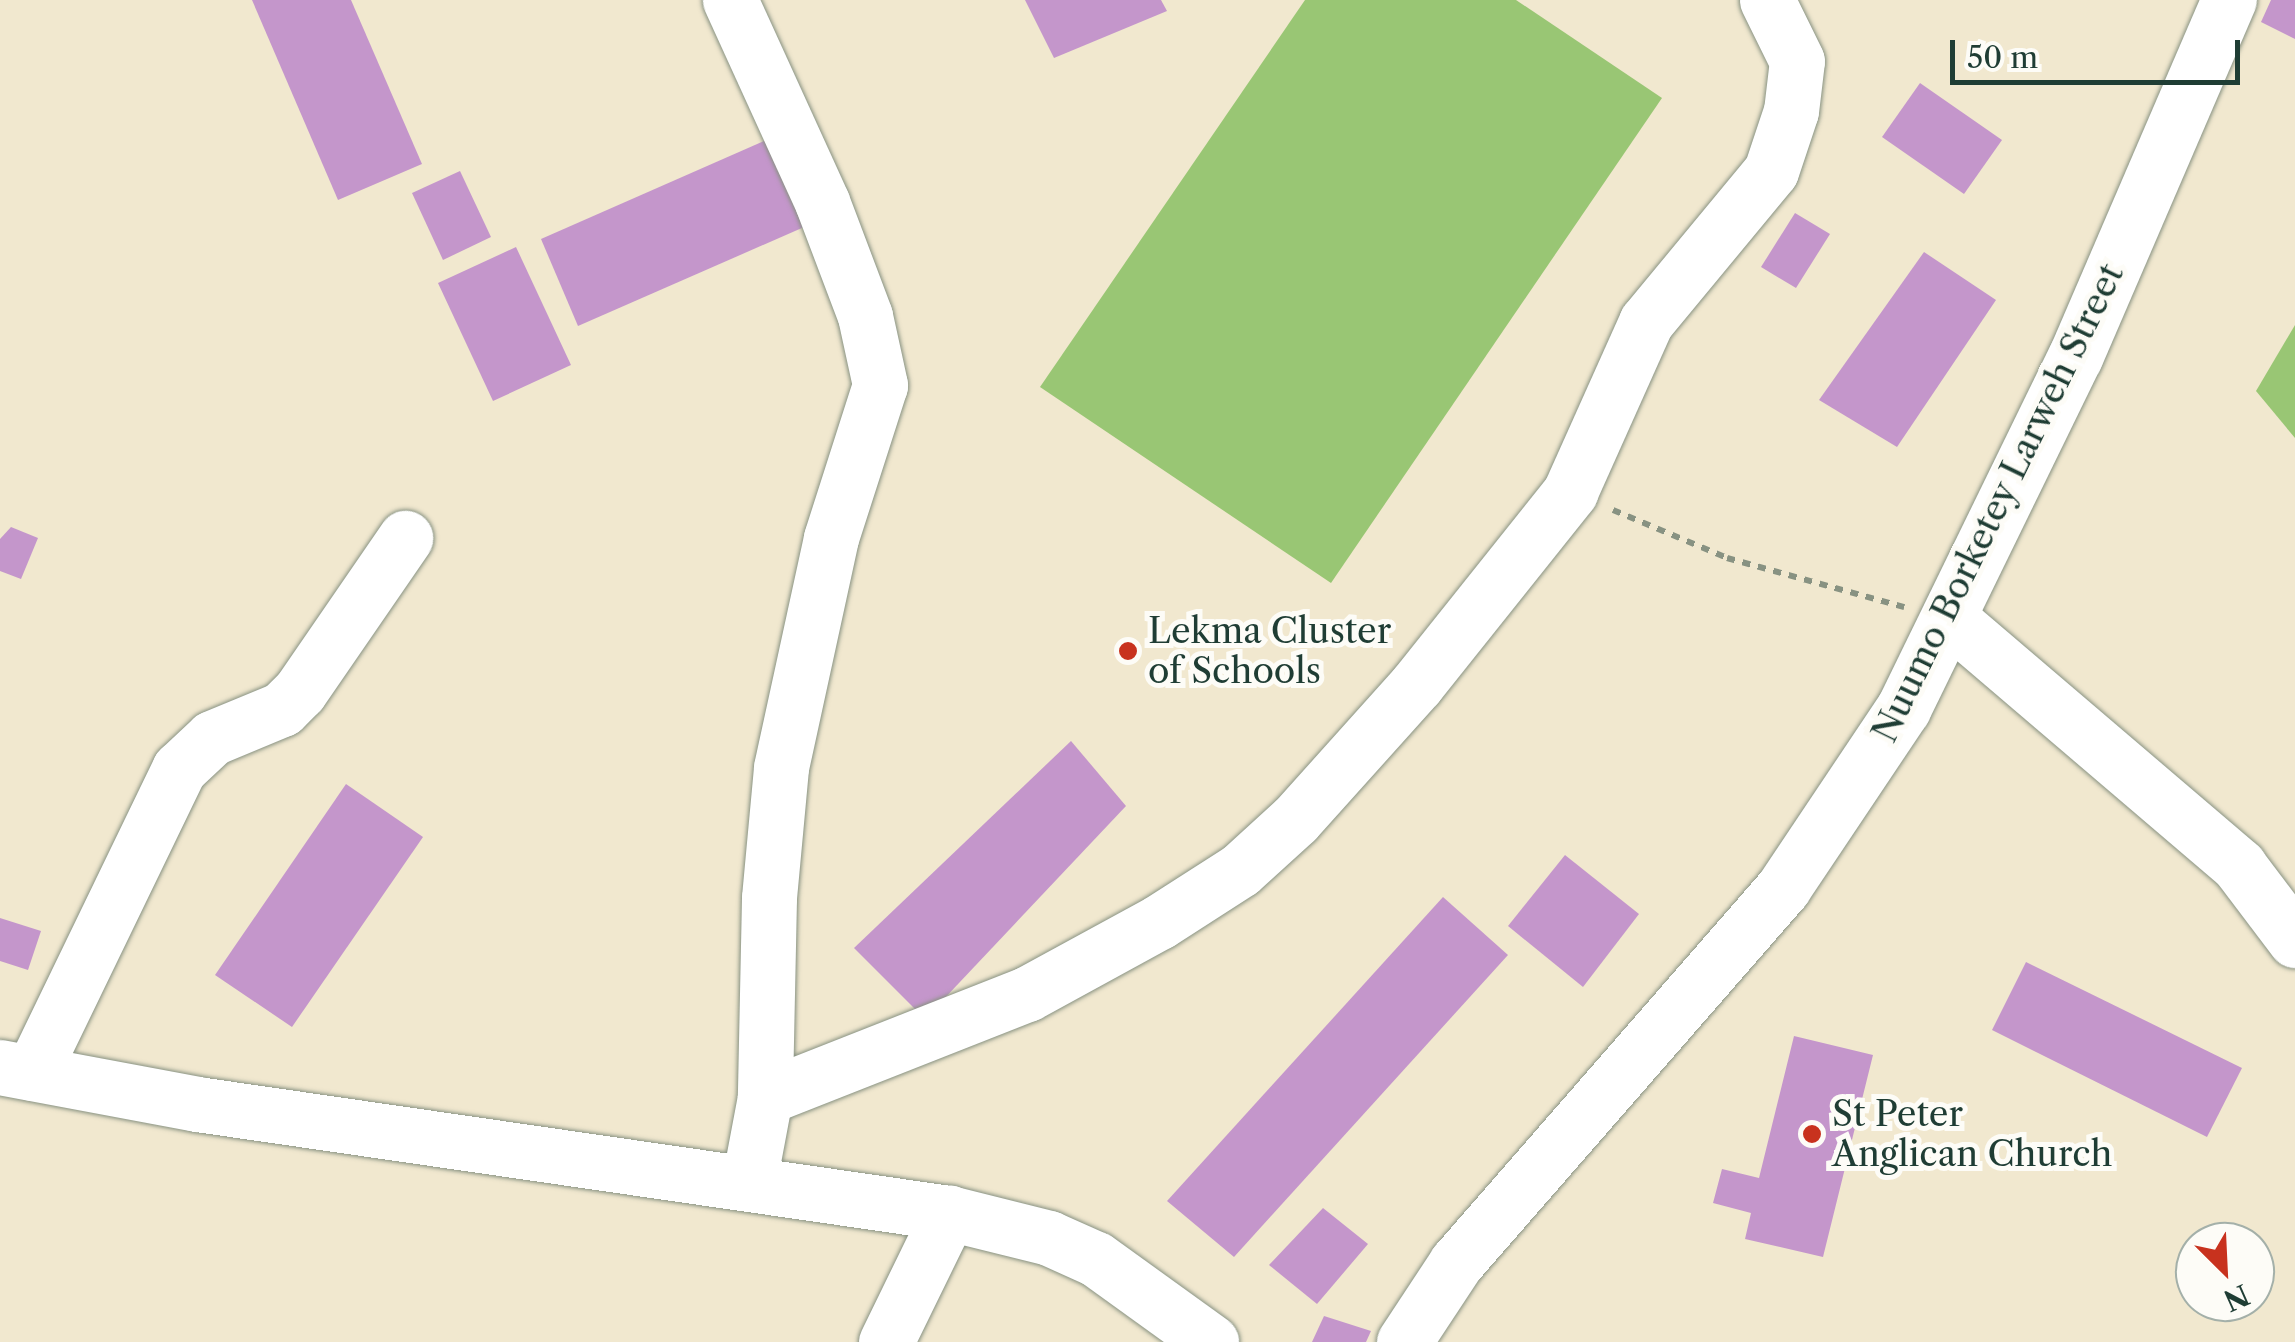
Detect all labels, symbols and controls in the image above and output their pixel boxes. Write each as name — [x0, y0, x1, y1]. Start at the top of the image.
scale bar — [1955, 20, 2245, 82]
text: 50 m — [1967, 39, 2038, 76]
street label: Nuumo Borketey Larweh Street — [1863, 257, 2133, 749]
place label: Lekma Cluster of Schools — [1148, 610, 1392, 692]
marker: Lekma Cluster of Schools — [1117, 640, 1139, 662]
place label: St Peter Anglican Church — [1832, 1093, 2112, 1175]
marker: St Peter Anglican Church — [1801, 1123, 1823, 1145]
north arrow — [2175, 1222, 2275, 1322]
text: N — [2218, 1277, 2254, 1318]

